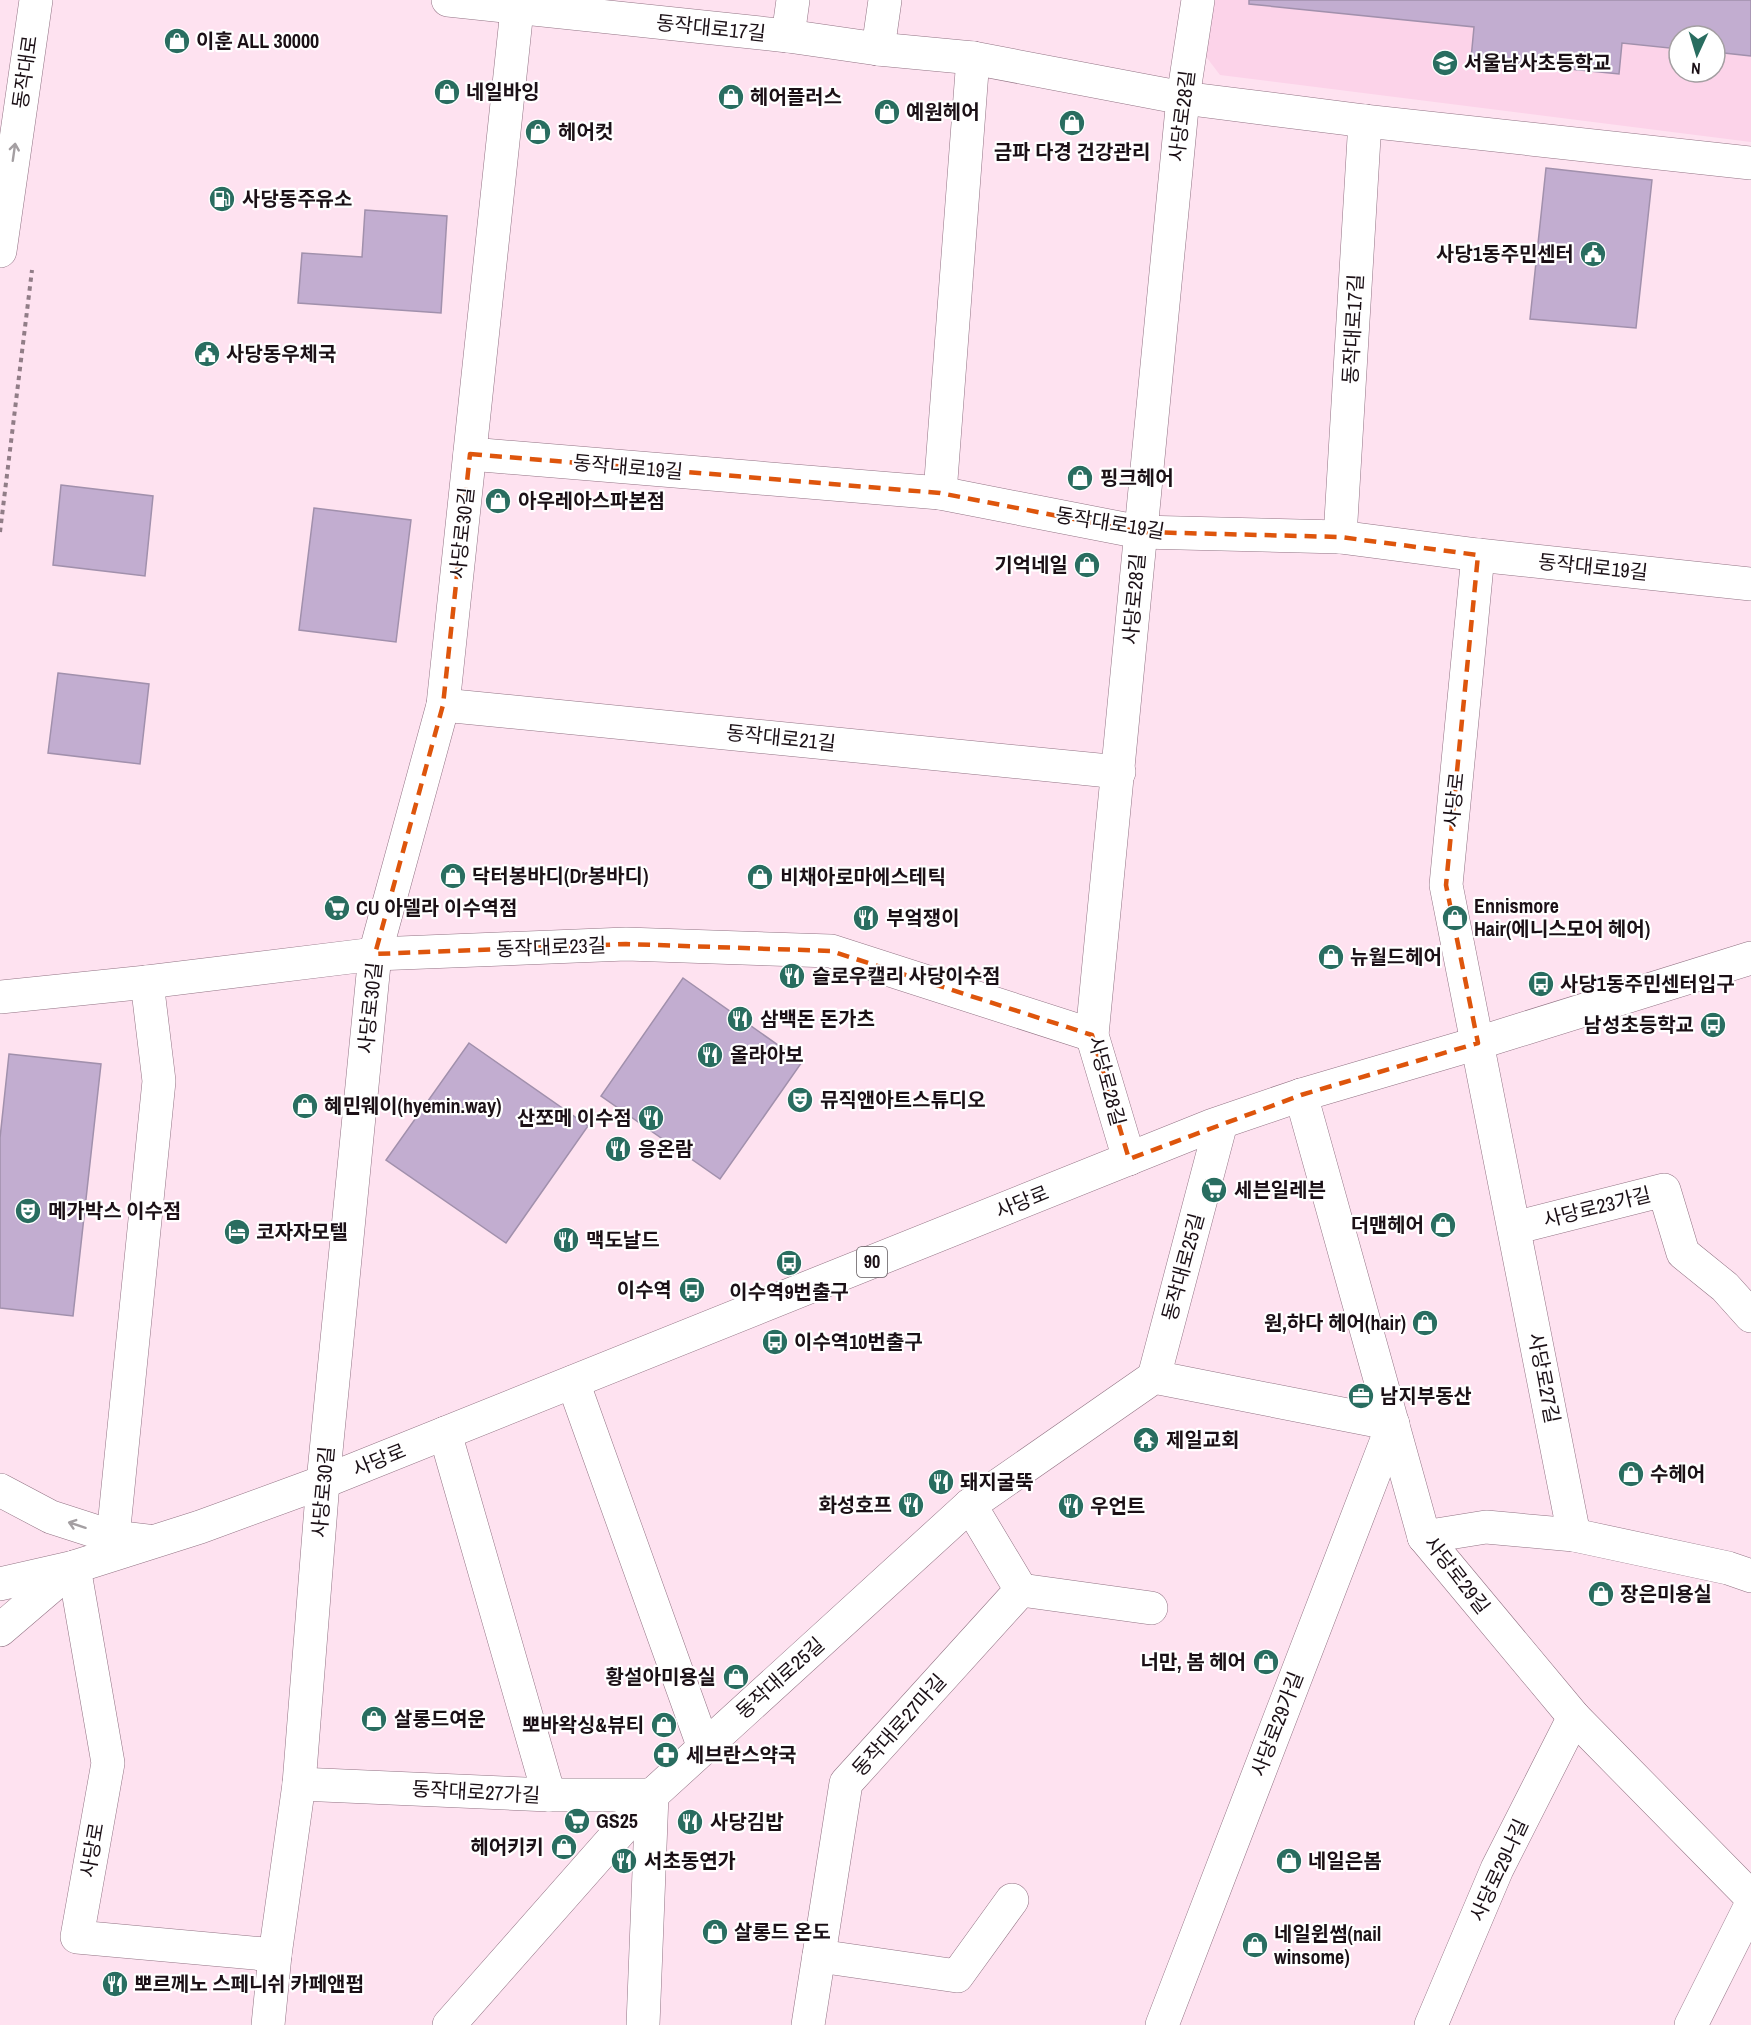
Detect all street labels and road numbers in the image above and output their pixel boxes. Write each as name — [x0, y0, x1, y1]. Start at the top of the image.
street label: 동작대로17길 — [655, 8, 767, 47]
street label: 동작대로 — [6, 34, 43, 110]
street label: 사당로28길 — [1163, 69, 1200, 163]
street label: 동작대로17길 — [1336, 273, 1369, 385]
street label: 동작대로19길 — [572, 448, 684, 485]
street label: 사당로30길 — [443, 486, 480, 580]
street label: 동작대로19길 — [1054, 501, 1167, 544]
street label: 동작대로19길 — [1537, 547, 1649, 586]
street label: 사당로28길 — [1116, 552, 1151, 646]
street label: 동작대로21길 — [725, 718, 837, 757]
street label: 사당로 — [1437, 771, 1470, 829]
street label: 동작대로23길 — [495, 931, 607, 962]
street label: 사당로30길 — [351, 961, 388, 1055]
street label: 사당로28길 — [1083, 1033, 1132, 1129]
street label: 사당로 — [991, 1179, 1052, 1224]
street label: 사당로23가길 — [1540, 1180, 1654, 1233]
street label: 동작대로25길 — [1155, 1210, 1210, 1324]
road number: 90 — [857, 1247, 887, 1277]
street label: 사당로27길 — [1522, 1330, 1567, 1426]
street label: 사당로 — [348, 1437, 409, 1482]
street label: 사당로30길 — [305, 1445, 340, 1539]
street label: 사당로29길 — [1418, 1530, 1496, 1619]
street label: 동작대로25길 — [730, 1631, 830, 1725]
street label: 동작대로27마길 — [846, 1668, 952, 1781]
street label: 사당로29가길 — [1244, 1668, 1309, 1780]
street label: 동작대로27가길 — [411, 1775, 541, 1808]
street label: 사당로29나길 — [1463, 1814, 1534, 1925]
street label: 사당로 — [73, 1820, 110, 1879]

